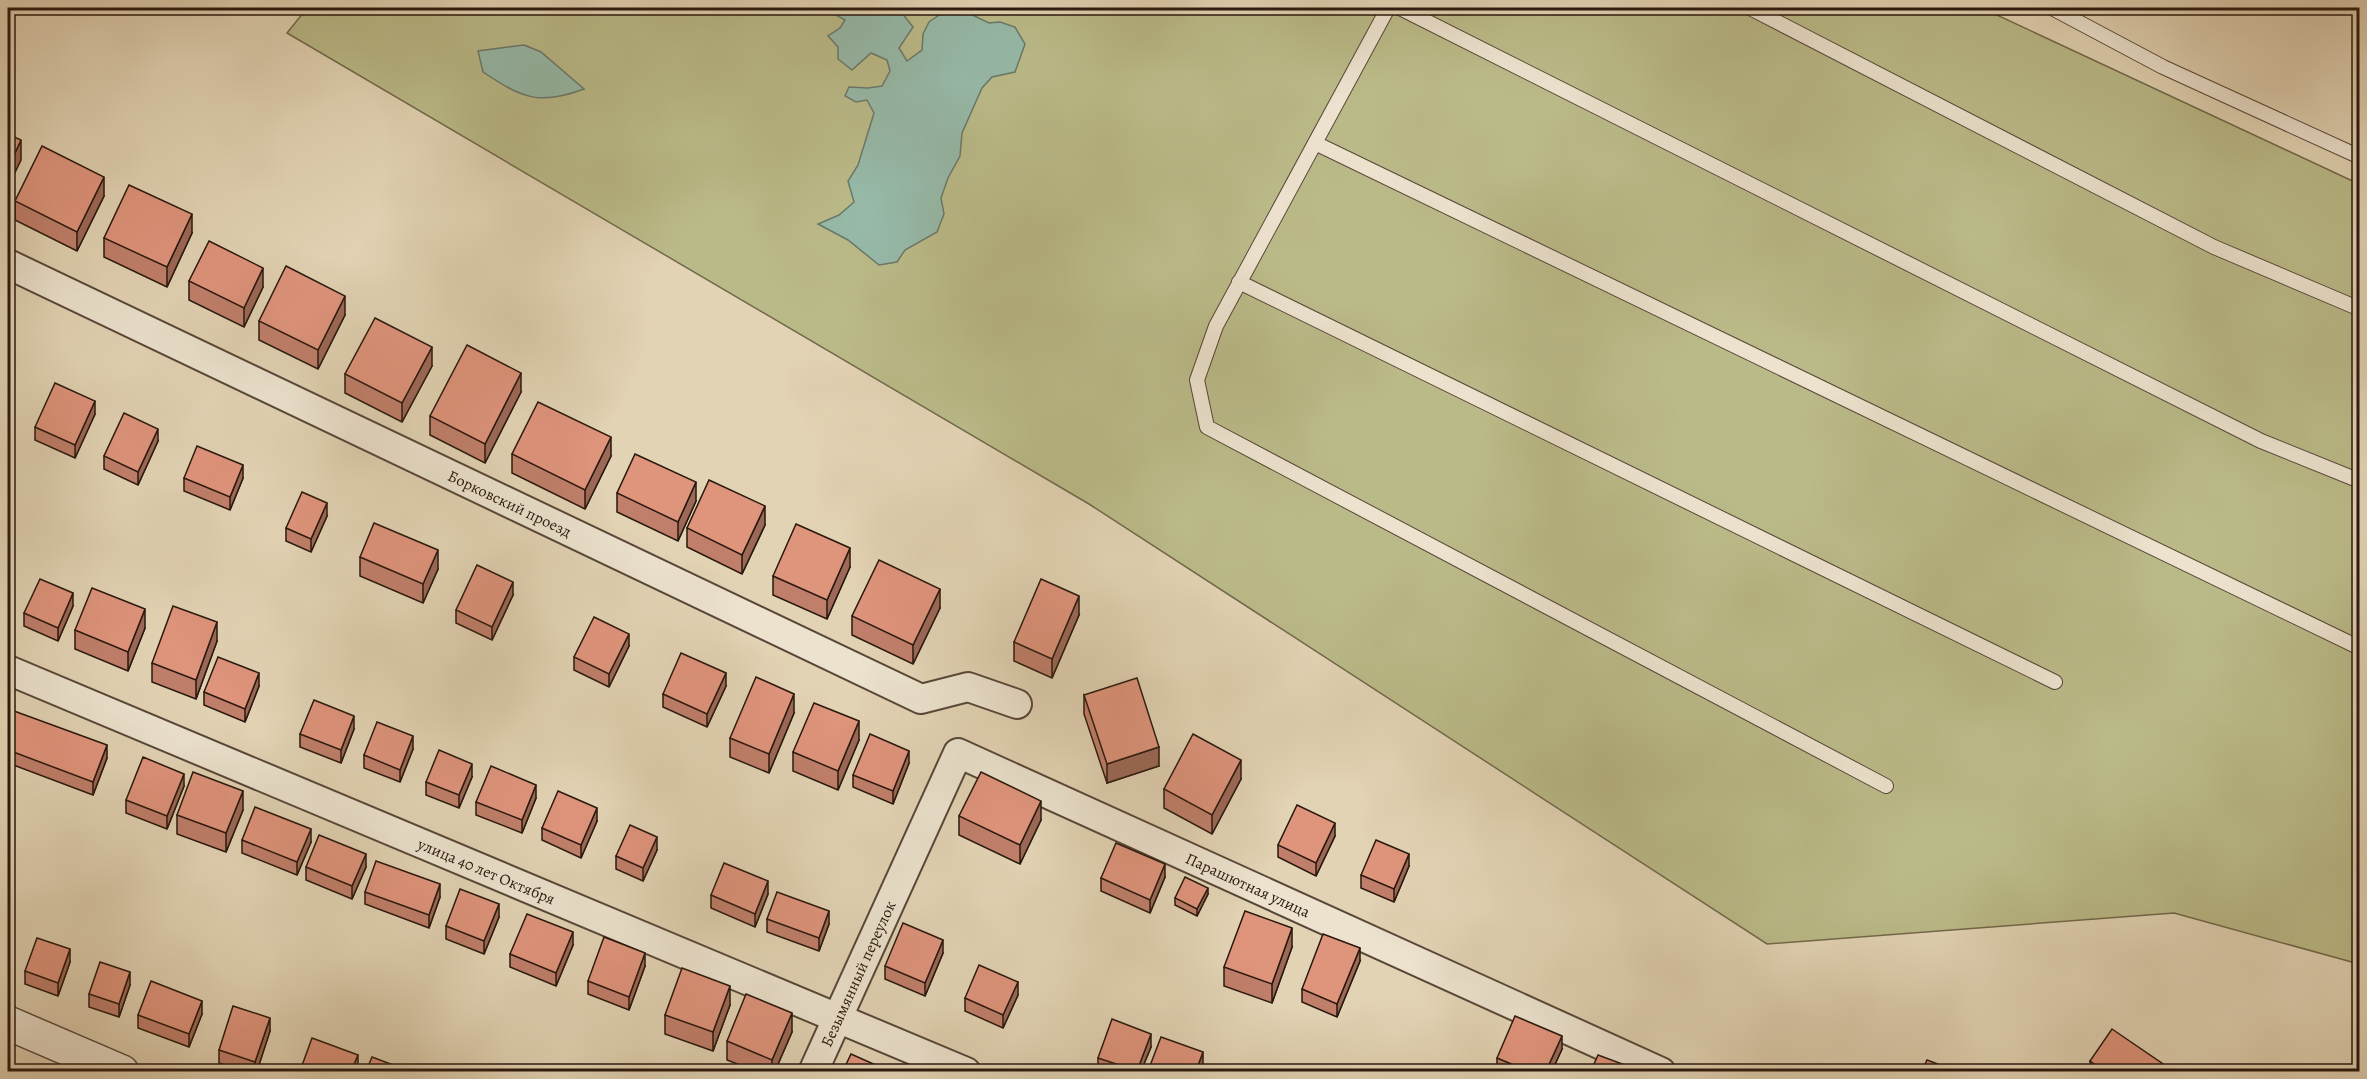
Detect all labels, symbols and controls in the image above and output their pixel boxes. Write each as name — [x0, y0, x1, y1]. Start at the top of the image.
street label: Борковский проезд — [444, 465, 575, 543]
street label: улица 40 лет Октября — [413, 833, 558, 910]
street label: Парашютная улица — [1182, 848, 1314, 924]
street label: Безымянный переулок — [816, 897, 901, 1051]

